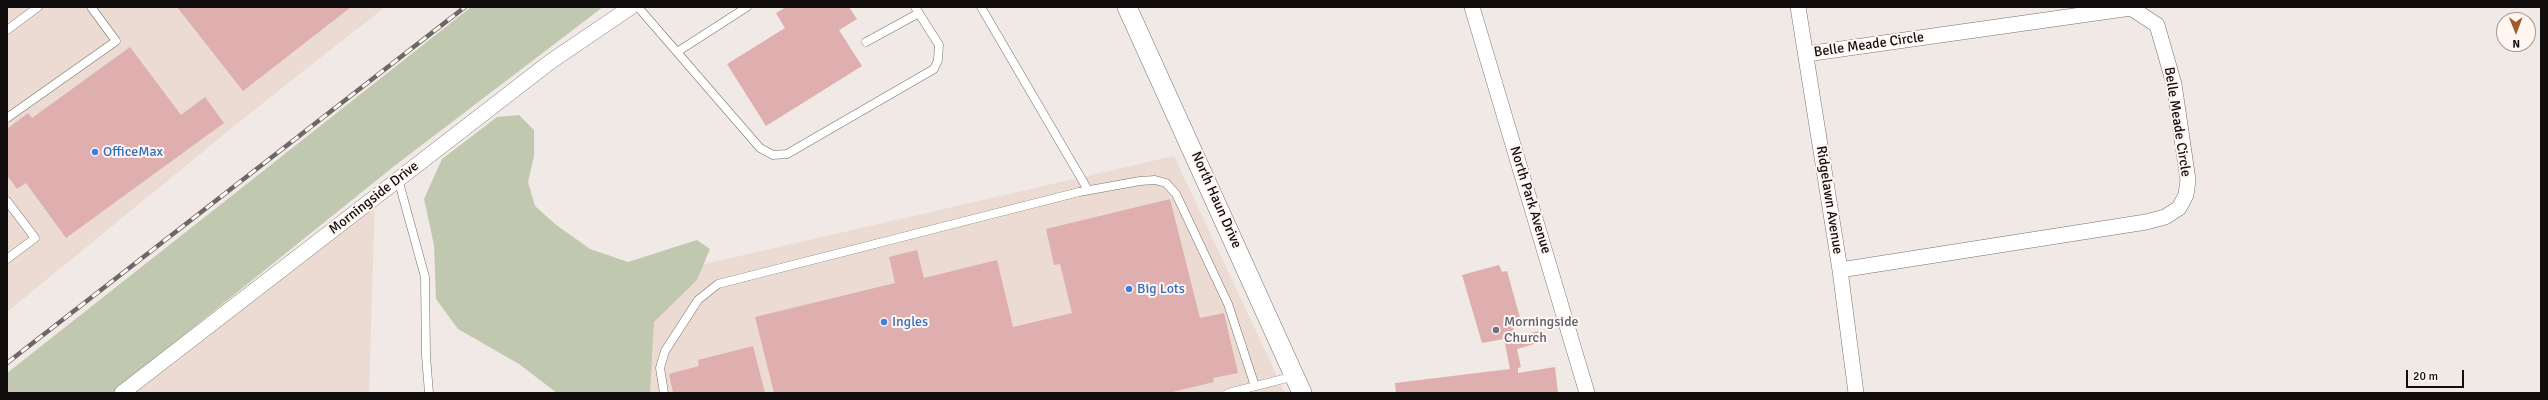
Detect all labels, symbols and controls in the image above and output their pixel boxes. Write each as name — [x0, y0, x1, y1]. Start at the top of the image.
north arrow — [2496, 12, 2536, 52]
street label: Belle Meade Circle — [1813, 29, 1925, 61]
text: N — [2512, 37, 2520, 50]
street label: Belle Meade Circle — [2160, 66, 2194, 178]
place label: OfficeMax — [103, 144, 163, 160]
street label: North Park Avenue — [1506, 144, 1554, 256]
street label: Ridgelawn Avenue — [1812, 145, 1846, 255]
marker: OfficeMax — [90, 147, 100, 157]
street label: North Haun Drive — [1187, 149, 1245, 251]
street label: Morningside Drive — [326, 158, 422, 238]
place label: Big Lots — [1137, 281, 1185, 297]
marker: Big Lots — [1124, 284, 1134, 294]
place label: Ingles — [892, 314, 928, 330]
place label: Morningside Church — [1504, 314, 1579, 346]
marker: Ingles — [879, 317, 889, 327]
marker: Morningside Church — [1491, 325, 1501, 335]
scale bar — [2408, 362, 2466, 388]
text: 20 m — [2413, 369, 2438, 384]

